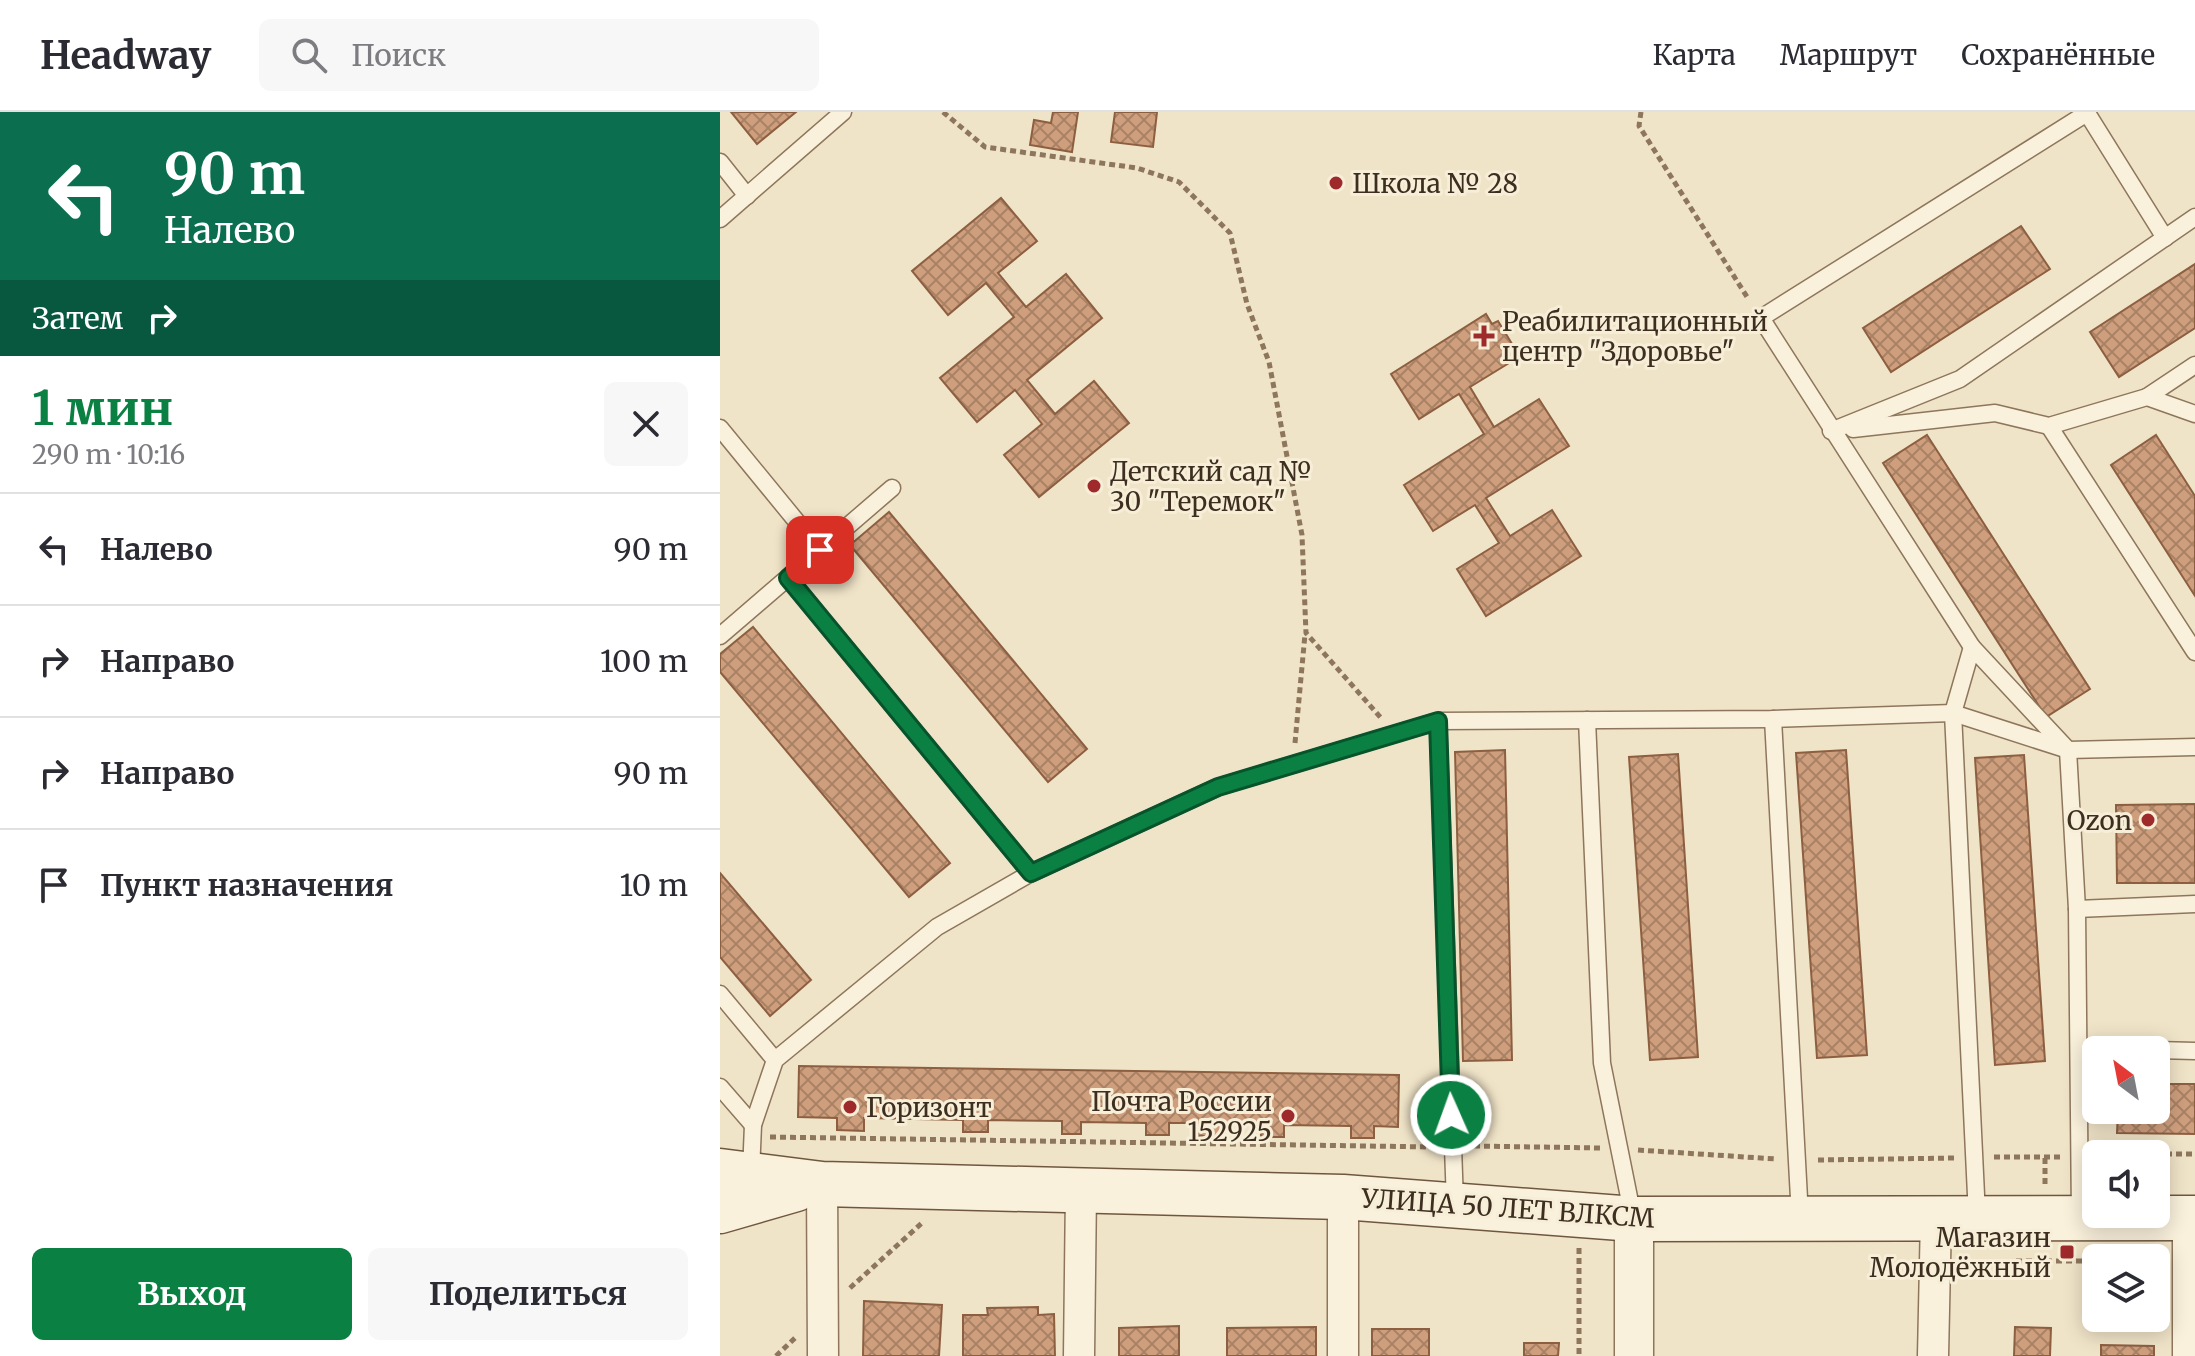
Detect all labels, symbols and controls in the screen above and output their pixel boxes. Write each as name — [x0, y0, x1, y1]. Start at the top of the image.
search box — [259, 19, 819, 91]
text: Headway — [40, 32, 211, 79]
icon: search — [287, 33, 331, 77]
text: Поиск — [351, 36, 446, 74]
text: Карта — [1652, 37, 1736, 73]
text: Маршрут — [1780, 37, 1917, 73]
text: Сохранённые — [1961, 37, 2155, 73]
text: 90 m — [164, 139, 305, 209]
icon: left — [32, 144, 136, 248]
place label: Школа № 28 — [1352, 167, 1518, 200]
marker: Школа № 28 — [1327, 174, 1345, 192]
text: Налево — [164, 208, 295, 253]
icon: right — [140, 296, 184, 340]
text: Затем — [32, 299, 124, 337]
place label: Реабилитационный центр "Здоровье" — [1502, 305, 1768, 368]
marker: Реабилитационный центр "Здоровье" — [1473, 325, 1495, 347]
text: 1 мин — [32, 378, 173, 438]
button: close — [604, 382, 688, 466]
text: 290 m · 10:16 — [32, 438, 185, 471]
place label: Детский сад № 30 "Теремок" — [1110, 455, 1313, 518]
marker: Детский сад № 30 "Теремок" — [1085, 477, 1103, 495]
pin — [786, 516, 854, 584]
icon: left — [32, 527, 76, 571]
icon: arrive — [798, 528, 842, 572]
text: Налево — [100, 530, 213, 568]
text: 90 m — [614, 530, 688, 568]
icon: right — [32, 639, 76, 683]
text: Направо — [100, 642, 234, 680]
text: 100 m — [600, 642, 688, 680]
icon: right — [32, 751, 76, 795]
text: Направо — [100, 754, 234, 792]
text: 90 m — [614, 754, 688, 792]
place label: Ozon — [2067, 804, 2132, 837]
marker: Ozon — [2139, 811, 2157, 829]
icon: arrive — [32, 863, 76, 907]
text: Пункт назначения — [100, 866, 394, 904]
text: 10 m — [620, 866, 688, 904]
north arrow — [2082, 1036, 2170, 1124]
map controls — [2082, 1036, 2170, 1332]
position arrow — [1409, 1073, 1493, 1157]
place label: Почта России 152925 — [1091, 1085, 1272, 1148]
place label: Горизонт — [866, 1091, 992, 1124]
marker: Горизонт — [841, 1098, 859, 1116]
marker: Почта России 152925 — [1279, 1107, 1297, 1125]
button: sound — [2082, 1140, 2170, 1228]
street label: УЛИЦА 50 ЛЕТ ВЛКСМ — [1359, 1181, 1656, 1235]
place label: Магазин Молодёжный — [1869, 1221, 2051, 1284]
marker: Магазин Молодёжный — [2058, 1243, 2076, 1261]
button: layers — [2082, 1244, 2170, 1332]
button: Выход — [32, 1248, 352, 1340]
button: Поделиться — [368, 1248, 688, 1340]

